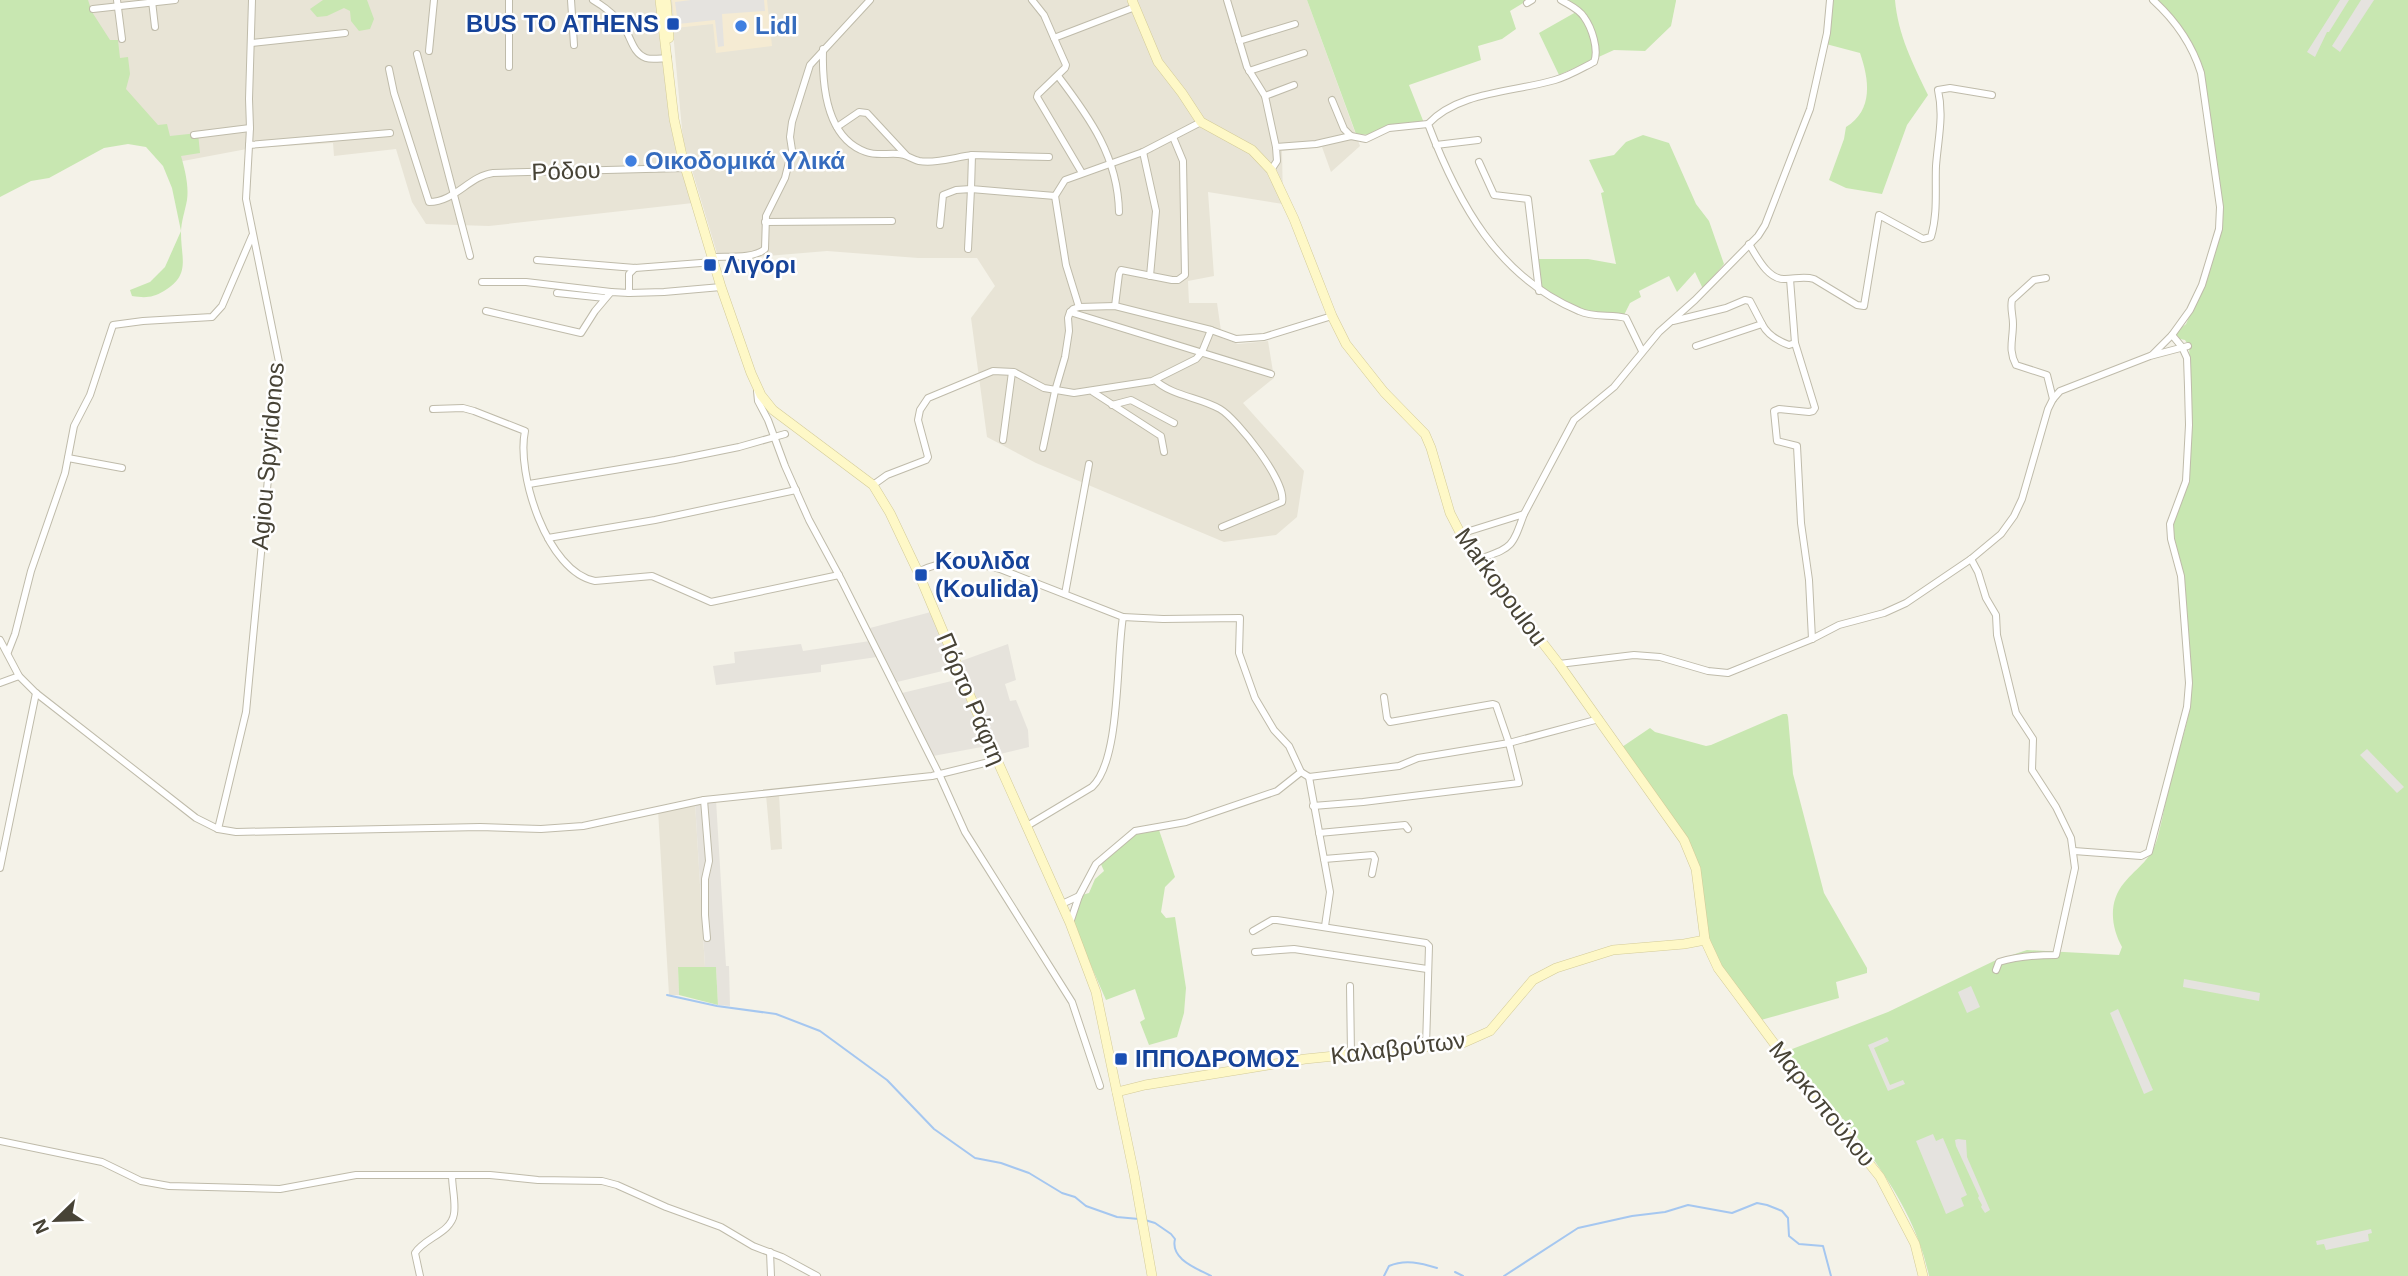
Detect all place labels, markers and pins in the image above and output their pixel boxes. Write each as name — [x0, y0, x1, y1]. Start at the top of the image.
place label: BUS TO ATHENS — [466, 10, 659, 37]
place label: Lidl — [755, 12, 798, 39]
marker: BUS TO ATHENS — [665, 16, 681, 32]
marker: Lidl — [733, 18, 749, 34]
place label: Οικοδομικά Υλικά — [645, 147, 845, 174]
marker: Οικοδομικά Υλικά — [623, 153, 639, 169]
place label: Λιγόρι — [724, 251, 796, 278]
marker: Λιγόρι — [702, 257, 718, 273]
place label: Κουλιδα (Koulida) — [935, 547, 1039, 602]
marker: Κουλιδα (Koulida) — [913, 567, 929, 583]
place label: ΙΠΠΟΔΡΟΜΟΣ — [1135, 1045, 1299, 1072]
marker: ΙΠΠΟΔΡΟΜΟΣ — [1113, 1051, 1129, 1067]

